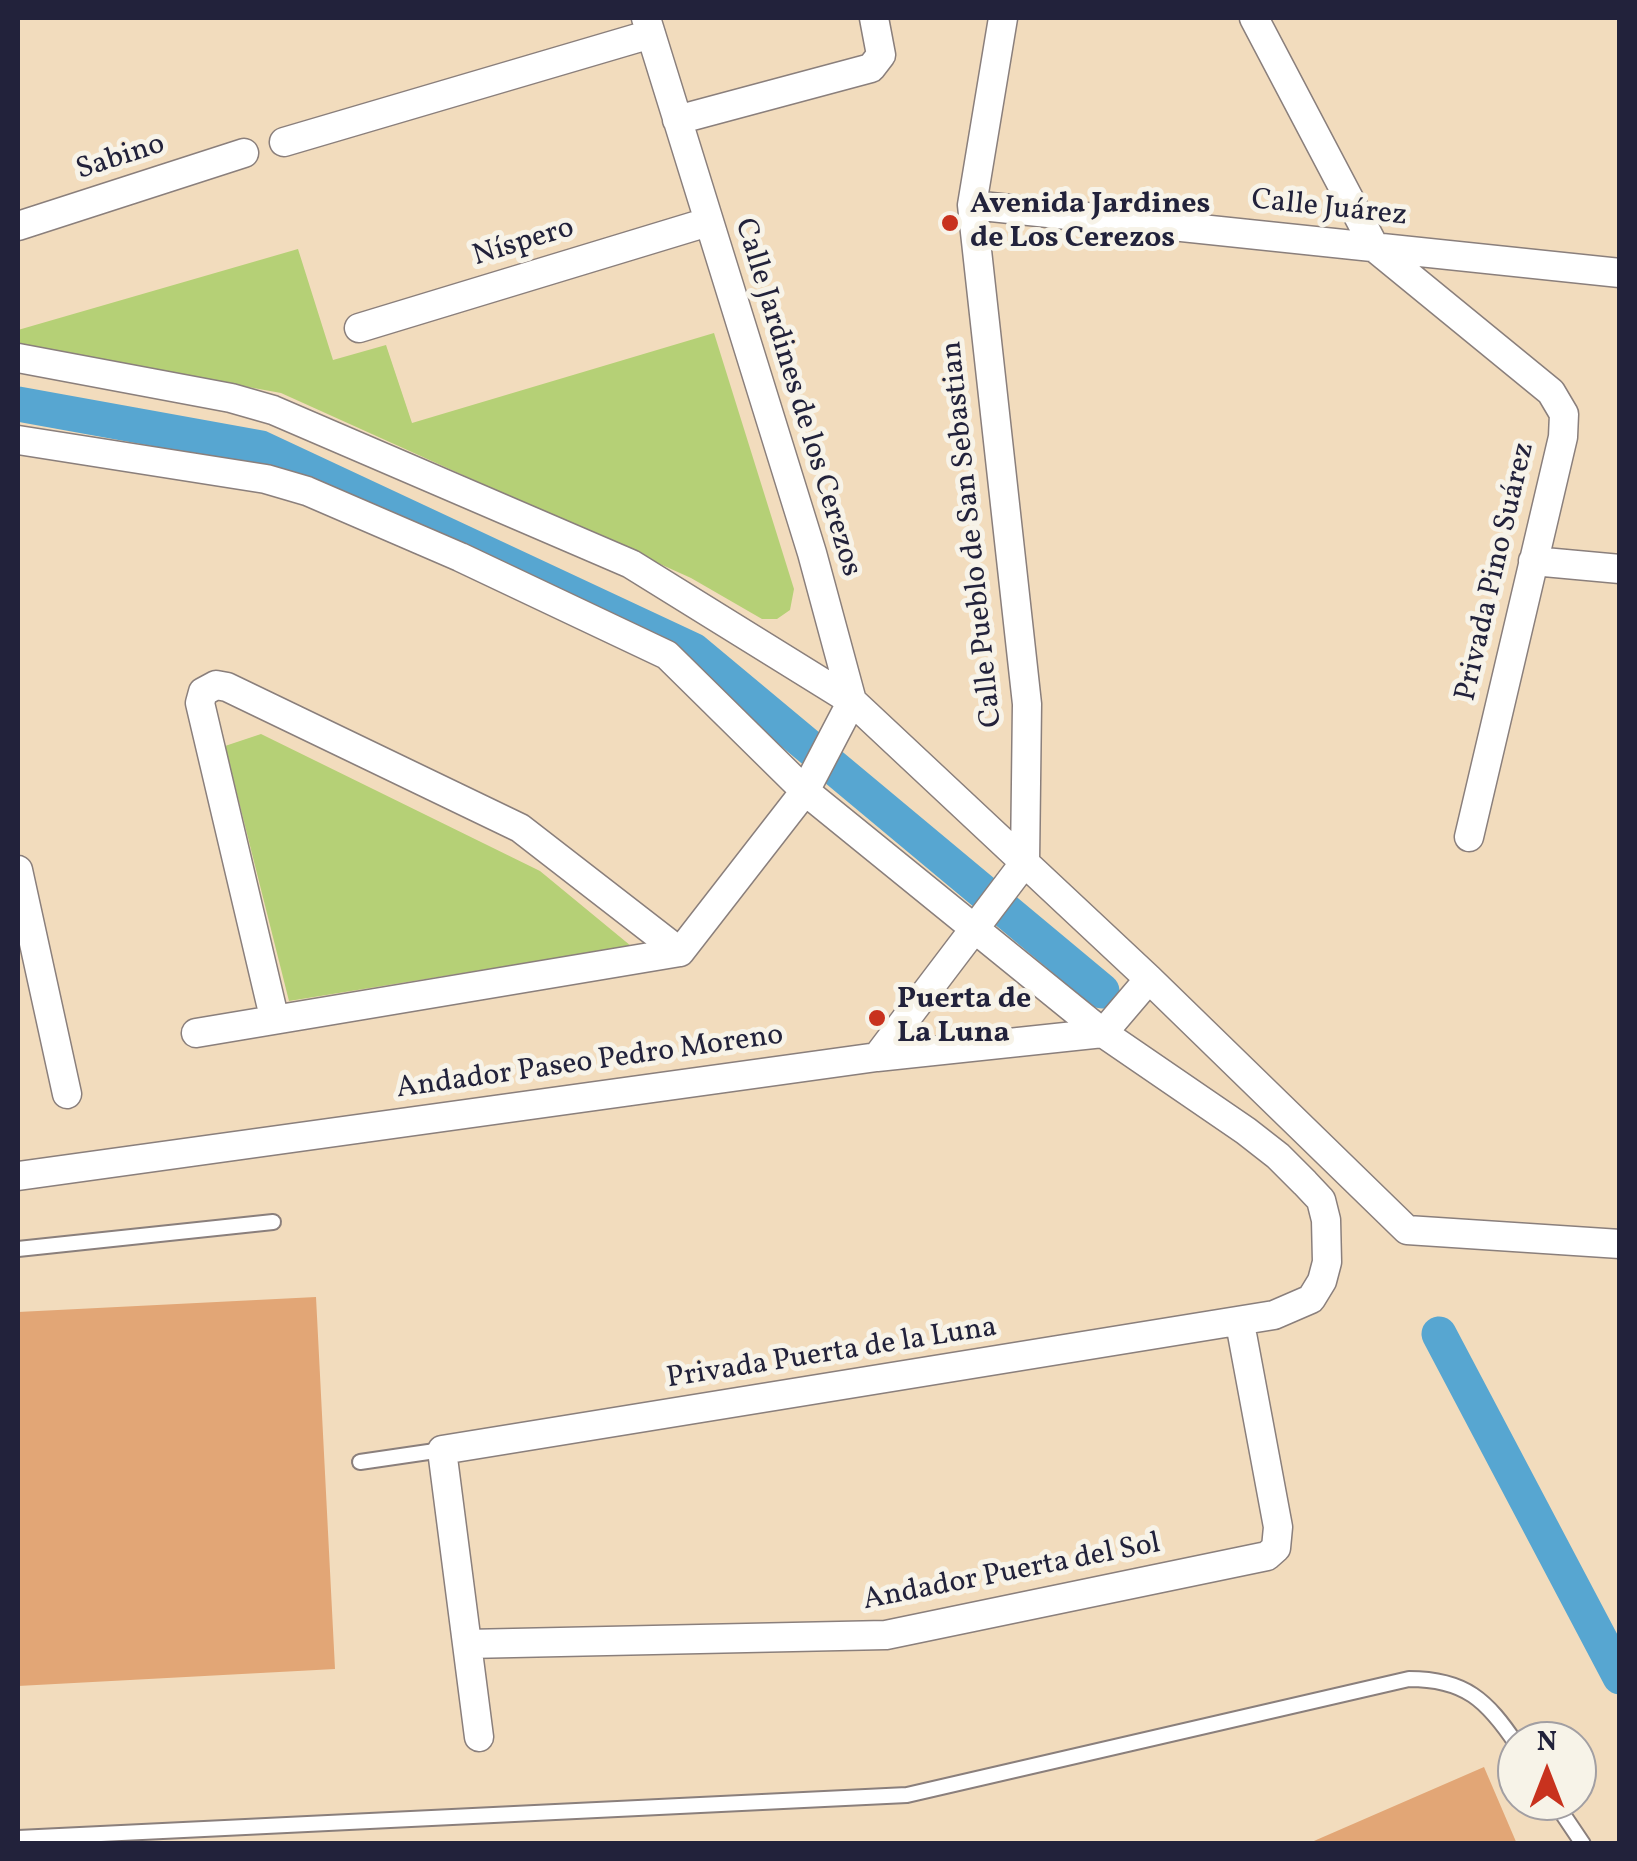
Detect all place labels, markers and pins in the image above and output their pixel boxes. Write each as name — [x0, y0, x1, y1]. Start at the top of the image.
place label: Avenida Jardines de Los Cerezos — [970, 188, 1210, 258]
marker: Avenida Jardines de Los Cerezos — [939, 212, 961, 234]
place label: Puerta de La Luna — [897, 983, 1031, 1054]
marker: Puerta de La Luna — [866, 1007, 888, 1029]

